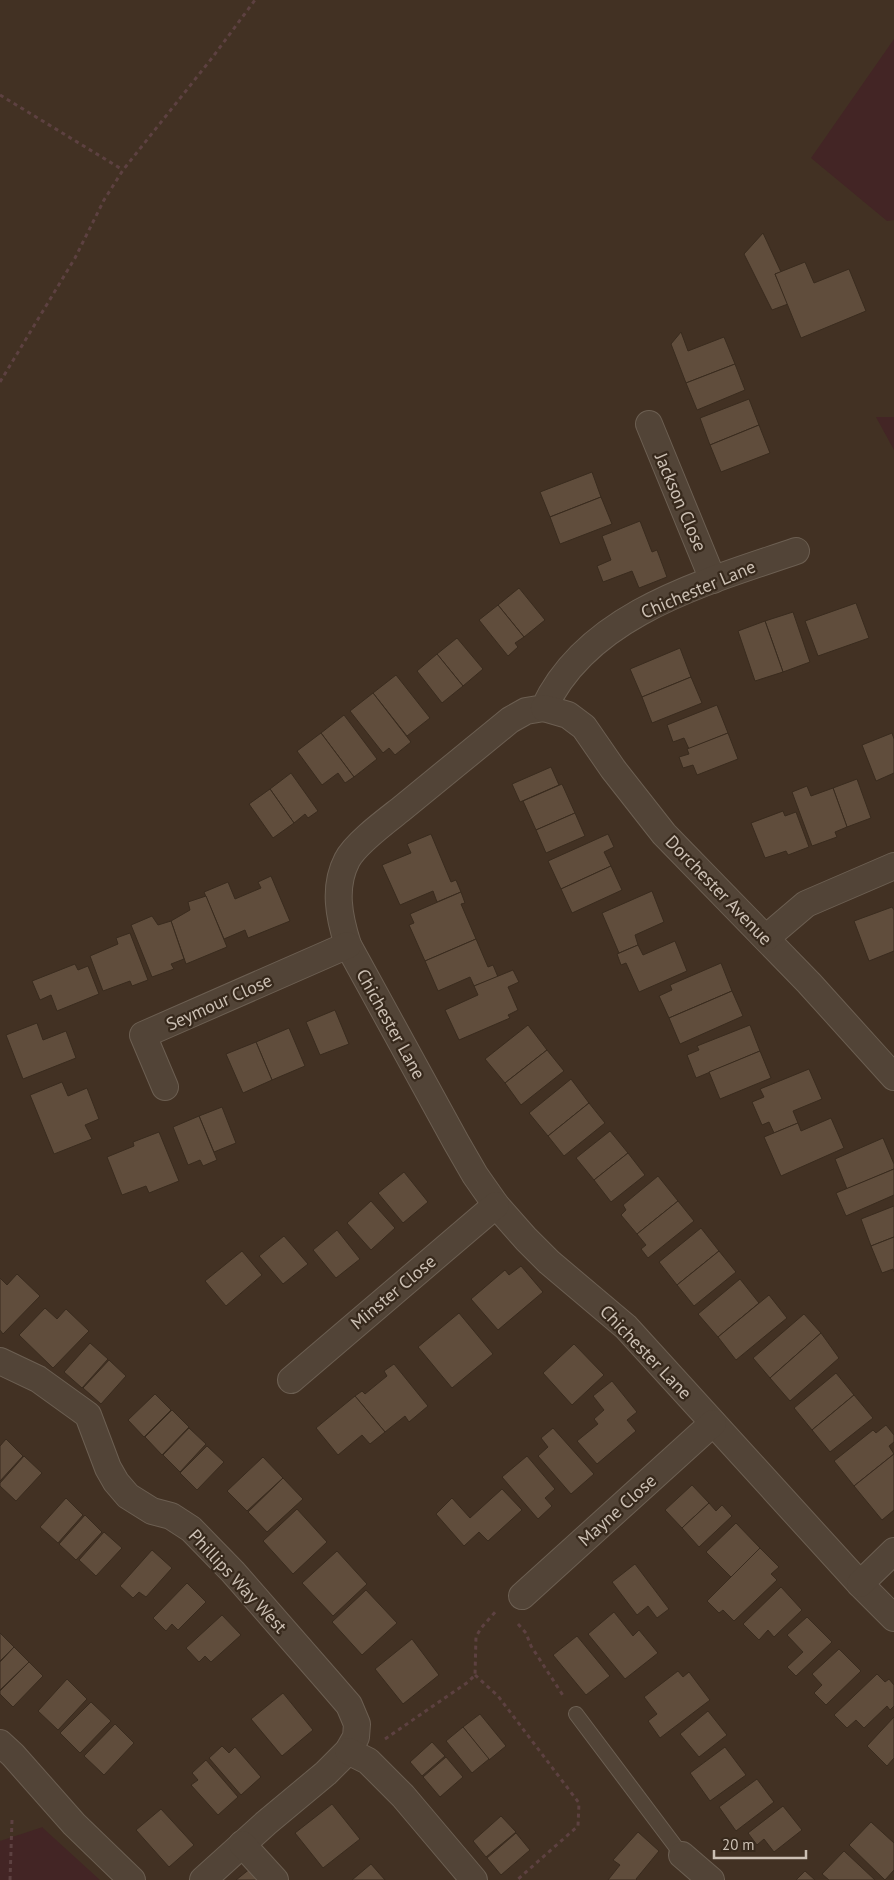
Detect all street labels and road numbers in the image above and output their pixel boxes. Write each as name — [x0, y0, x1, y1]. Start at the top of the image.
street label: Jackson Close — [650, 448, 712, 555]
street label: Chichester Lane — [637, 554, 759, 624]
street label: Dorchester Avenue — [661, 830, 777, 950]
street label: Chichester Lane — [351, 965, 431, 1083]
street label: Seymour Close — [162, 968, 276, 1036]
street label: Minster Close — [346, 1250, 440, 1334]
street label: Chichester Lane — [595, 1300, 697, 1404]
street label: Mayne Close — [573, 1469, 661, 1551]
street label: Phillips Way West — [184, 1524, 292, 1638]

